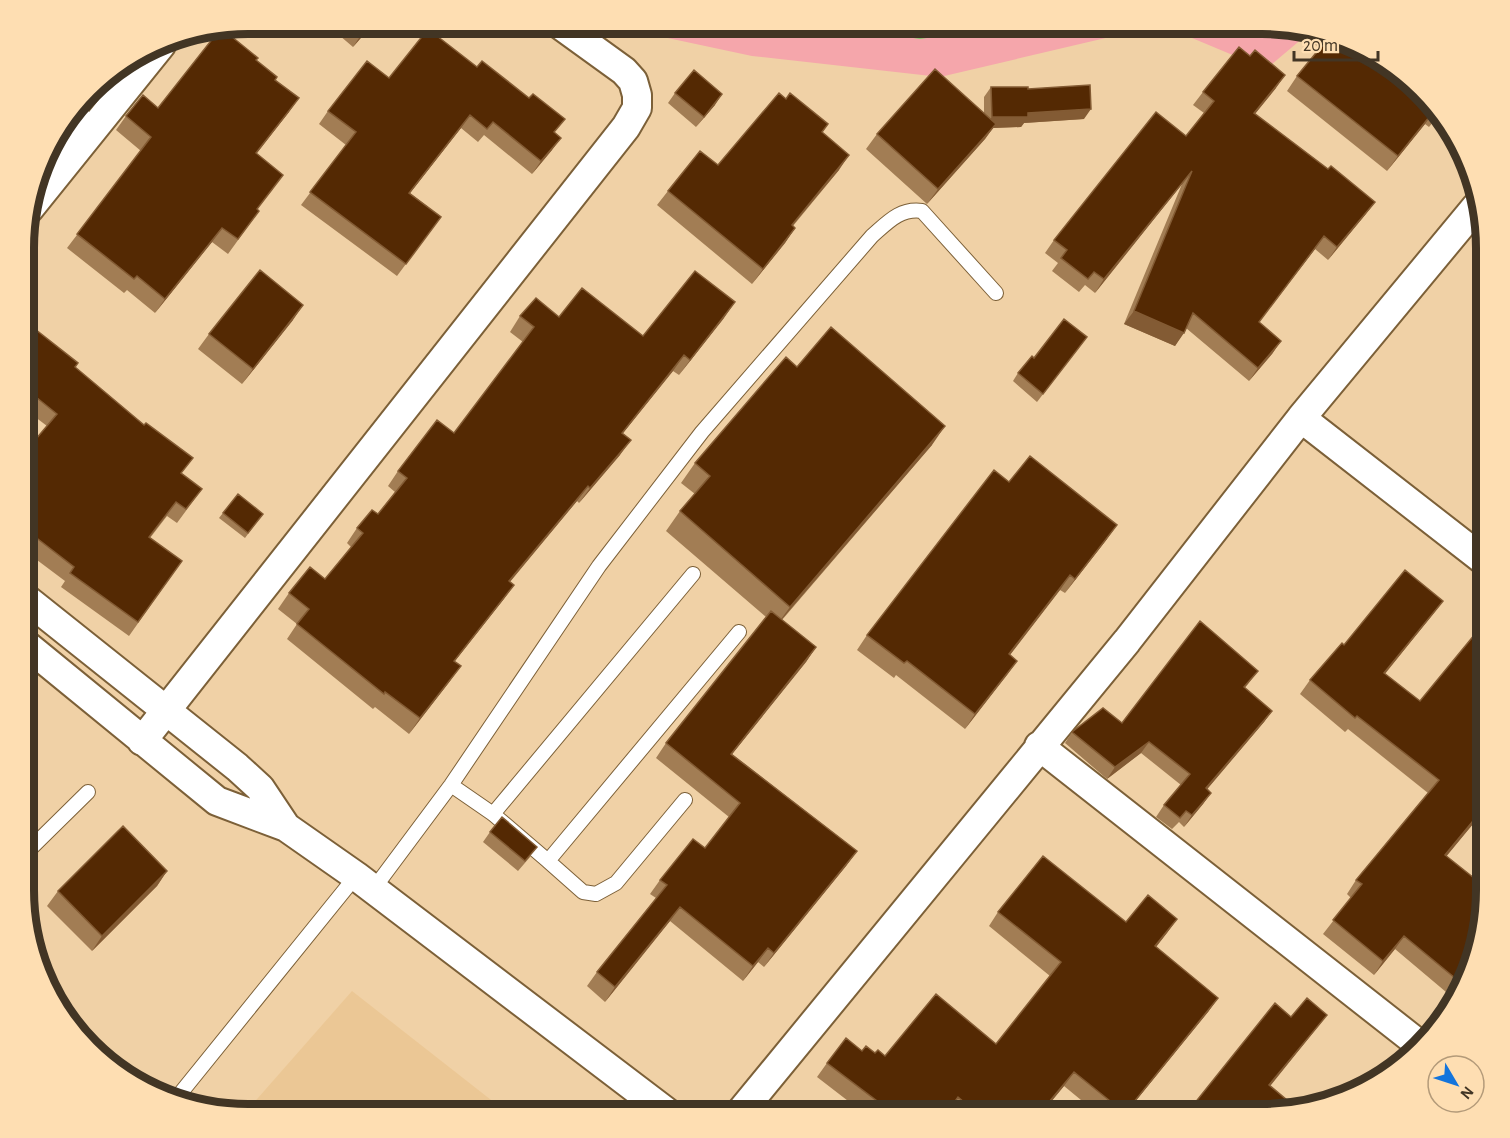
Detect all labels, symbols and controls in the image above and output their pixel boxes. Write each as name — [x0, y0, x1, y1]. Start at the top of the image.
scale bar — [1294, 24, 1378, 62]
text: 20 m — [1303, 37, 1338, 55]
north arrow — [1426, 1054, 1486, 1114]
text: N — [1457, 1083, 1477, 1102]

